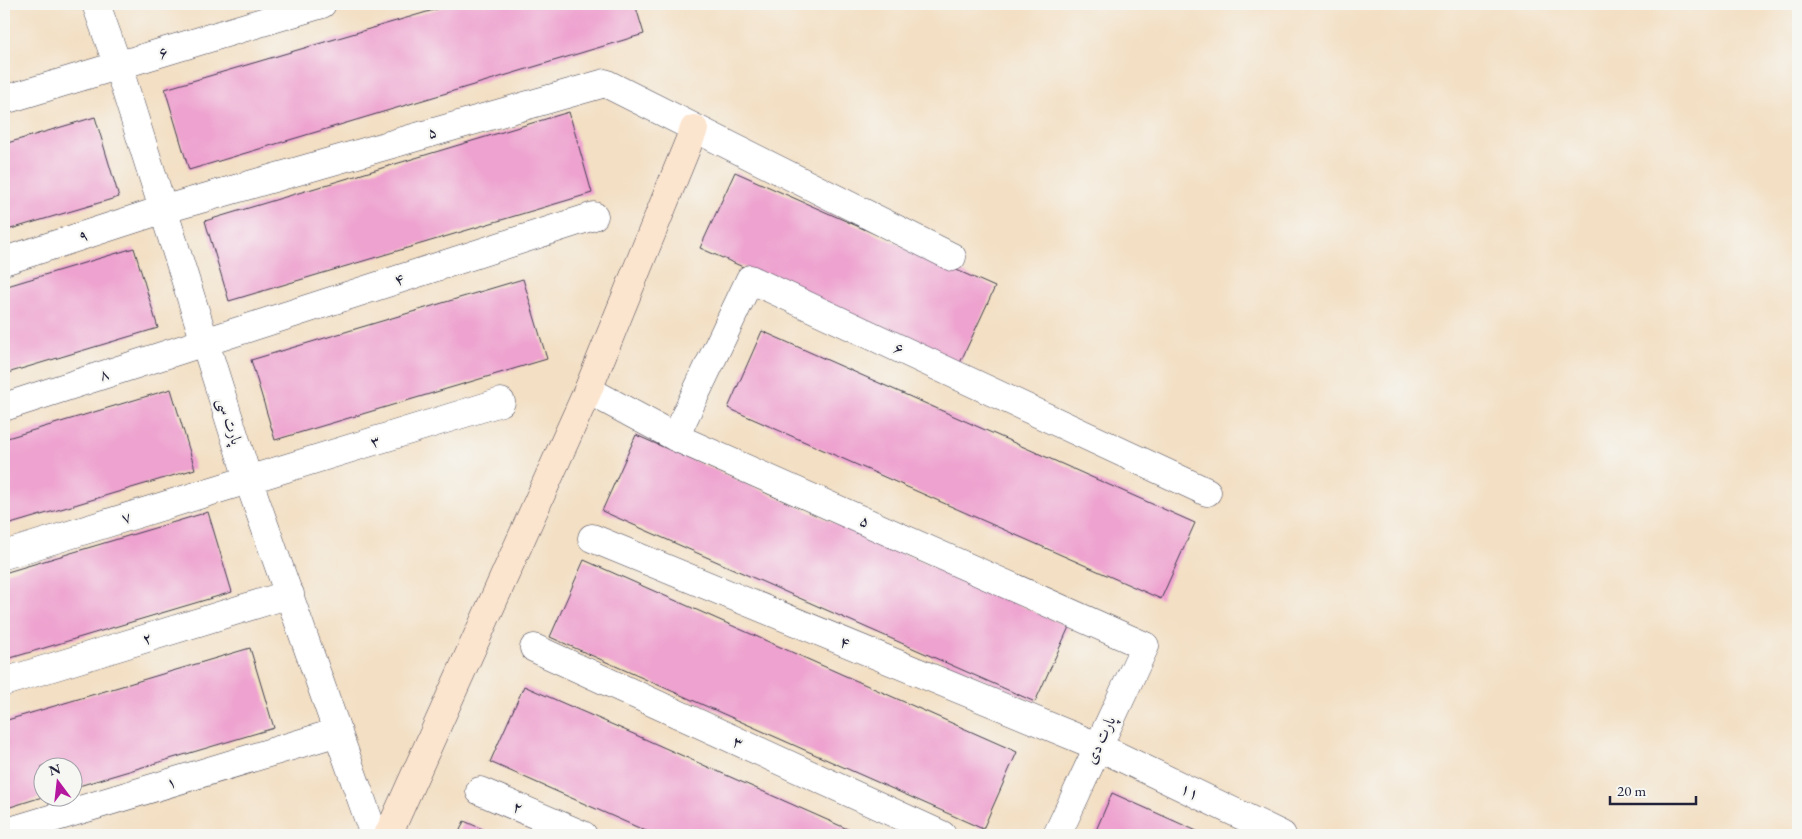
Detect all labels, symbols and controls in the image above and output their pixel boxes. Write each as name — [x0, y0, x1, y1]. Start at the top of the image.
street label: ۶ — [155, 41, 171, 63]
street label: ۵ — [425, 121, 439, 143]
street label: ۹ — [75, 224, 91, 246]
street label: ۴ — [391, 268, 407, 290]
street label: ۶ — [890, 337, 908, 359]
street label: ۸ — [96, 363, 112, 385]
street label: پارت سی — [212, 395, 248, 448]
street label: ۳ — [367, 430, 383, 452]
street label: ۷ — [118, 506, 134, 528]
street label: ۵ — [856, 510, 874, 532]
street label: ۲ — [139, 627, 155, 649]
street label: ۴ — [837, 631, 853, 653]
street label: پارت دی — [1080, 712, 1122, 768]
street label: ۳ — [729, 731, 747, 753]
north arrow — [32, 756, 82, 806]
text: N — [47, 759, 63, 780]
street label: ۱ — [163, 771, 179, 793]
scale bar — [1610, 774, 1696, 806]
street label: ۱۱ — [1177, 777, 1203, 805]
text: 20 m — [1617, 781, 1646, 800]
street label: ۲ — [510, 796, 526, 818]

